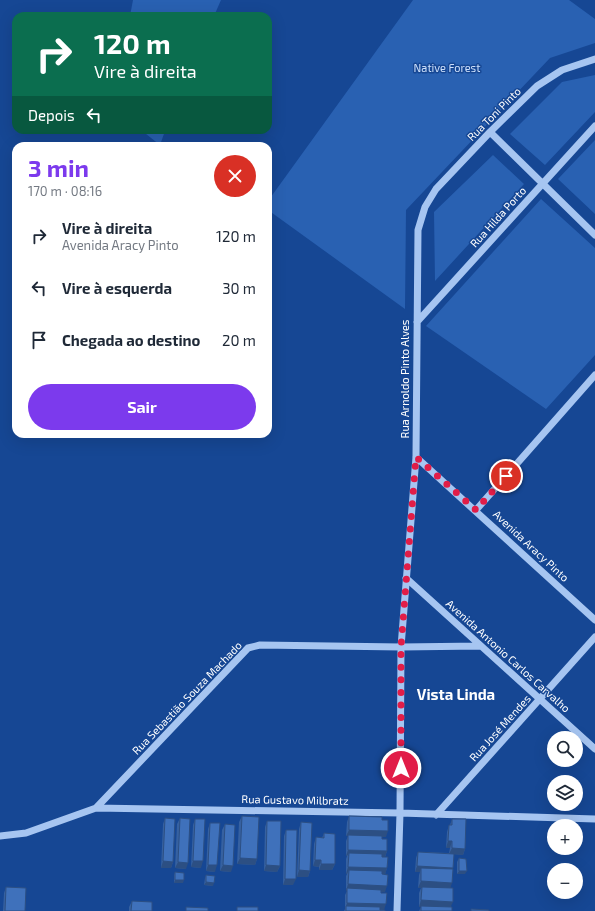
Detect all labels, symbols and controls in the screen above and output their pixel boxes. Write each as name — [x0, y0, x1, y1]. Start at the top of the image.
text: 120 m — [94, 26, 171, 60]
icon: right — [28, 28, 80, 80]
text: Vire à direita — [94, 60, 197, 82]
park label: Native Forest — [414, 61, 480, 74]
street label: Rua Toni Pinto — [464, 84, 523, 143]
icon: left — [83, 104, 105, 126]
text: Depois — [28, 106, 75, 124]
text: 3 min — [28, 153, 89, 182]
button: close — [214, 155, 256, 197]
text: 170 m · 08:16 — [28, 183, 102, 199]
street label: Rua Hilda Porto — [467, 184, 528, 250]
text: Vire à direita — [62, 219, 152, 237]
icon: right — [28, 225, 50, 247]
text: 120 m — [216, 227, 256, 245]
text: Avenida Aracy Pinto — [62, 237, 179, 253]
icon: left — [28, 277, 50, 299]
text: Vire à esquerda — [62, 279, 172, 297]
text: 30 m — [222, 279, 256, 297]
street label: Rua Arnoldo Pinto Alves — [398, 319, 411, 438]
icon: arrive — [28, 329, 50, 351]
text: Chegada ao destino — [62, 331, 200, 349]
text: 20 m — [222, 331, 256, 349]
button: Sair — [28, 384, 256, 430]
pin — [489, 459, 523, 493]
icon: arrive — [495, 465, 517, 487]
street label: Avenida Aracy Pinto — [491, 507, 572, 584]
street label: Avenida Antonio Carlos Carvalho — [444, 597, 573, 715]
street label: Rua Sebastião Souza Machado — [129, 638, 244, 757]
district label: Vista Linda — [417, 685, 495, 703]
street label: Rua José Mendes — [466, 691, 533, 764]
map controls — [547, 731, 583, 899]
button: search — [547, 731, 583, 767]
position arrow — [380, 747, 422, 789]
button: layers — [547, 775, 583, 811]
street label: Rua Gustavo Milbratz — [241, 792, 349, 807]
button: + — [547, 819, 583, 855]
button: − — [547, 863, 583, 899]

